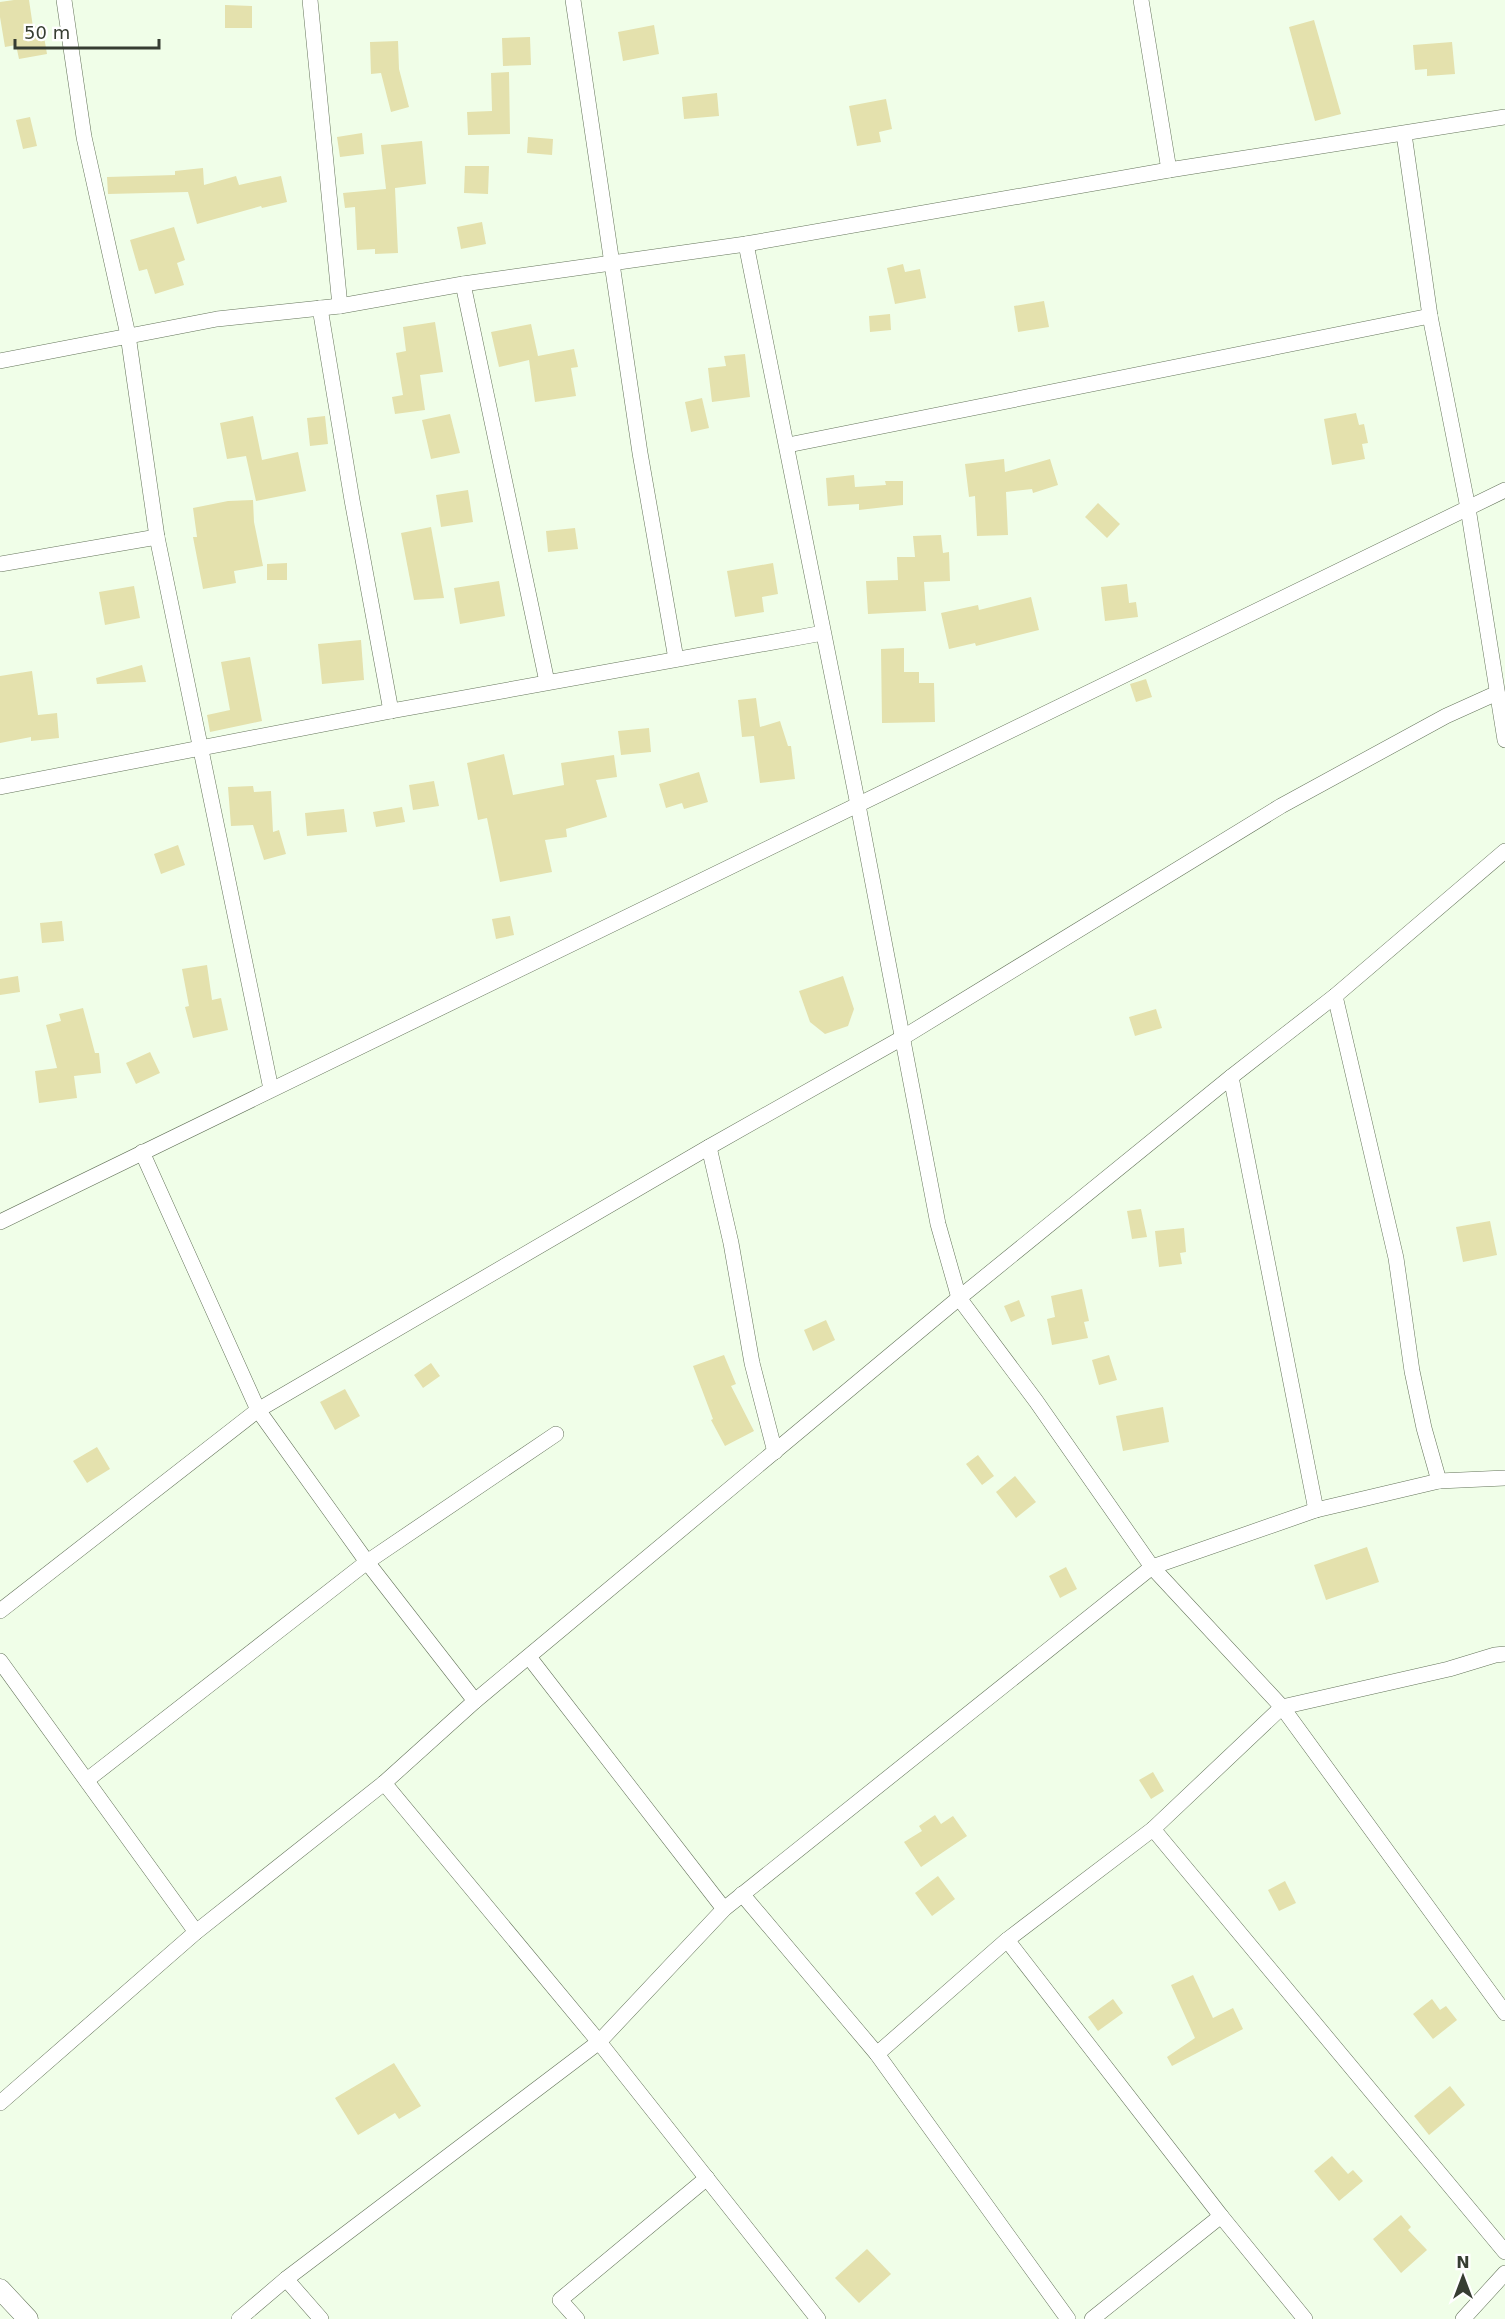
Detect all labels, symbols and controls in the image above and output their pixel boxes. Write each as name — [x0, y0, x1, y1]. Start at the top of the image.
scale bar — [15, 12, 159, 50]
text: 50 m — [24, 22, 70, 43]
north arrow — [1433, 2247, 1493, 2307]
text: N — [1456, 2253, 1470, 2272]

